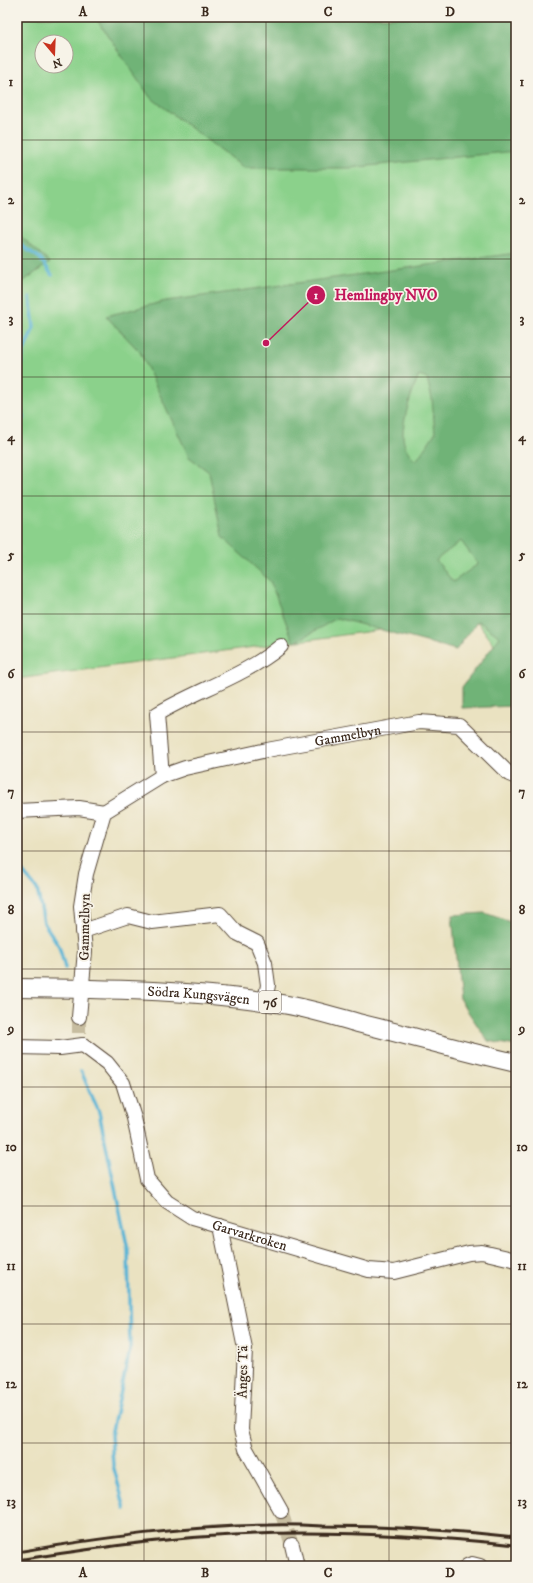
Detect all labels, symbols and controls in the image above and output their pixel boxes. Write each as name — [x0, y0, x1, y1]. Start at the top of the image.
text: A — [78, 4, 88, 20]
text: B — [201, 4, 209, 20]
text: C — [324, 4, 333, 20]
text: D — [445, 4, 455, 20]
north arrow — [34, 34, 74, 74]
text: N — [50, 54, 63, 71]
text: 1 — [9, 74, 14, 90]
text: 1 — [520, 74, 525, 90]
text: 2 — [8, 192, 15, 208]
text: 2 — [519, 192, 526, 208]
callout: Hemlingby NVO — [306, 282, 445, 309]
text: Hemlingby NVO — [335, 286, 438, 305]
text: 1 — [314, 288, 319, 303]
text: 3 — [9, 311, 14, 327]
text: 3 — [520, 311, 525, 327]
text: 4 — [6, 429, 15, 446]
text: 4 — [517, 429, 526, 446]
text: 5 — [7, 547, 15, 563]
text: 5 — [518, 547, 526, 563]
text: 6 — [8, 666, 16, 682]
text: 6 — [519, 666, 527, 682]
street label: Gammelbyn — [313, 721, 383, 751]
text: 7 — [8, 784, 15, 800]
text: 7 — [519, 784, 526, 800]
street label: Gammelbyn — [75, 893, 95, 961]
text: 8 — [8, 902, 15, 918]
text: 8 — [519, 902, 526, 918]
street label: Södra Kungsvägen — [147, 983, 252, 1009]
road number: 76 — [259, 991, 281, 1013]
text: 9 — [7, 1021, 14, 1037]
text: 9 — [518, 1021, 525, 1037]
text: 10 — [5, 1139, 17, 1155]
text: 10 — [516, 1139, 528, 1155]
street label: Garvarkroken — [210, 1216, 290, 1256]
text: 11 — [6, 1258, 16, 1274]
text: 11 — [517, 1258, 527, 1274]
street label: Änges Tä — [234, 1345, 252, 1399]
text: 12 — [5, 1376, 17, 1392]
text: 12 — [516, 1376, 528, 1392]
text: 13 — [6, 1494, 16, 1510]
text: 13 — [517, 1494, 527, 1510]
text: A — [78, 1565, 88, 1581]
text: B — [201, 1565, 209, 1581]
text: C — [324, 1565, 333, 1581]
text: D — [445, 1565, 455, 1581]

